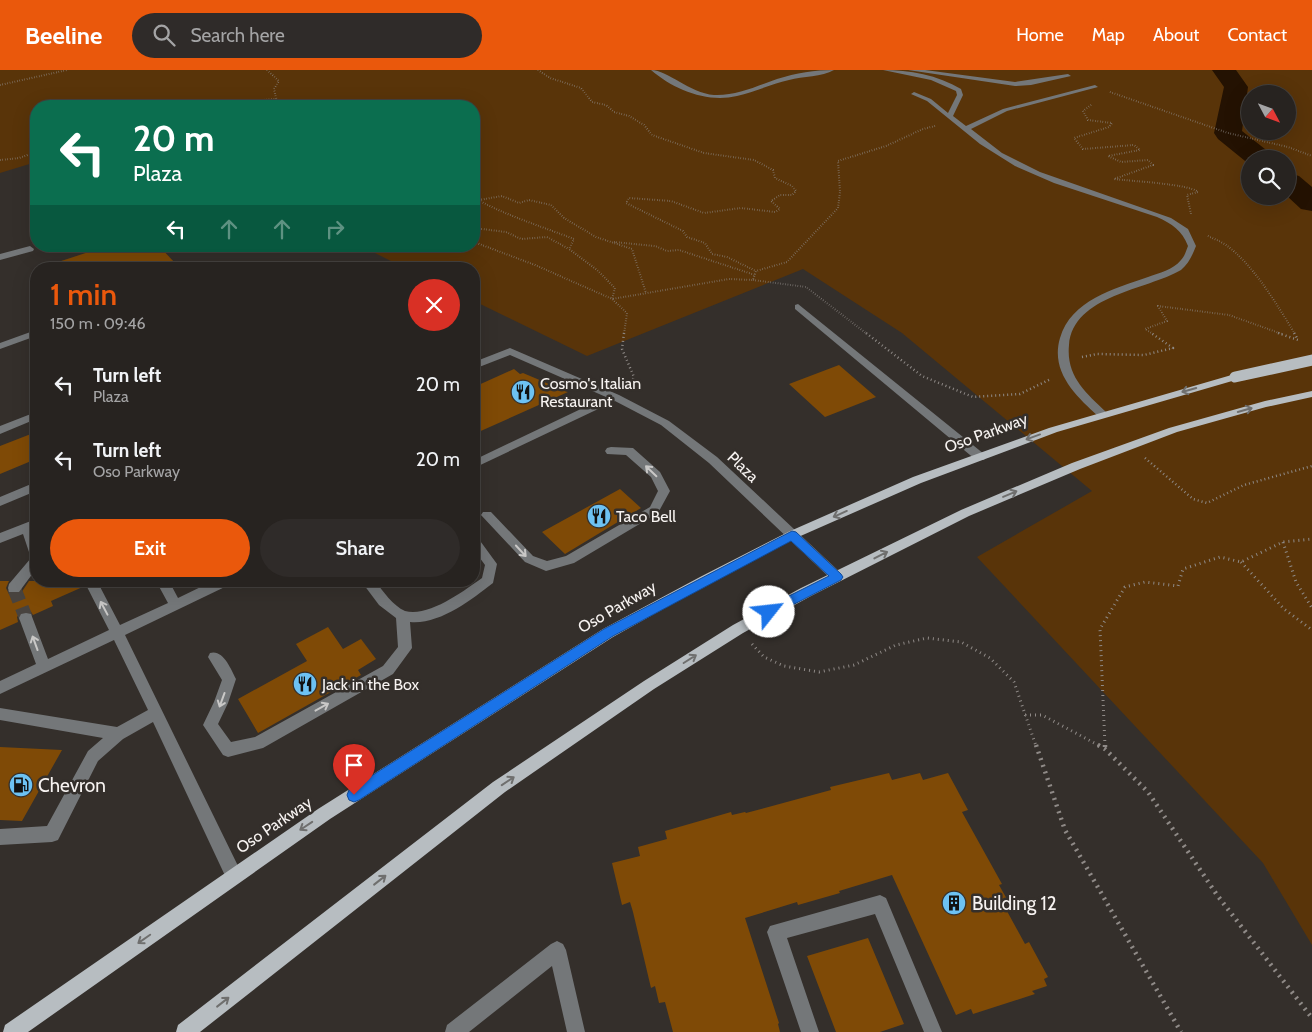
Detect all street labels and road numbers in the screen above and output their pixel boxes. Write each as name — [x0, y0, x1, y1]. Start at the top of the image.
street label: Oso Parkway — [942, 409, 1030, 457]
street label: Plaza — [724, 448, 763, 486]
street label: Oso Parkway — [575, 577, 659, 637]
street label: Oso Parkway — [233, 793, 315, 857]

